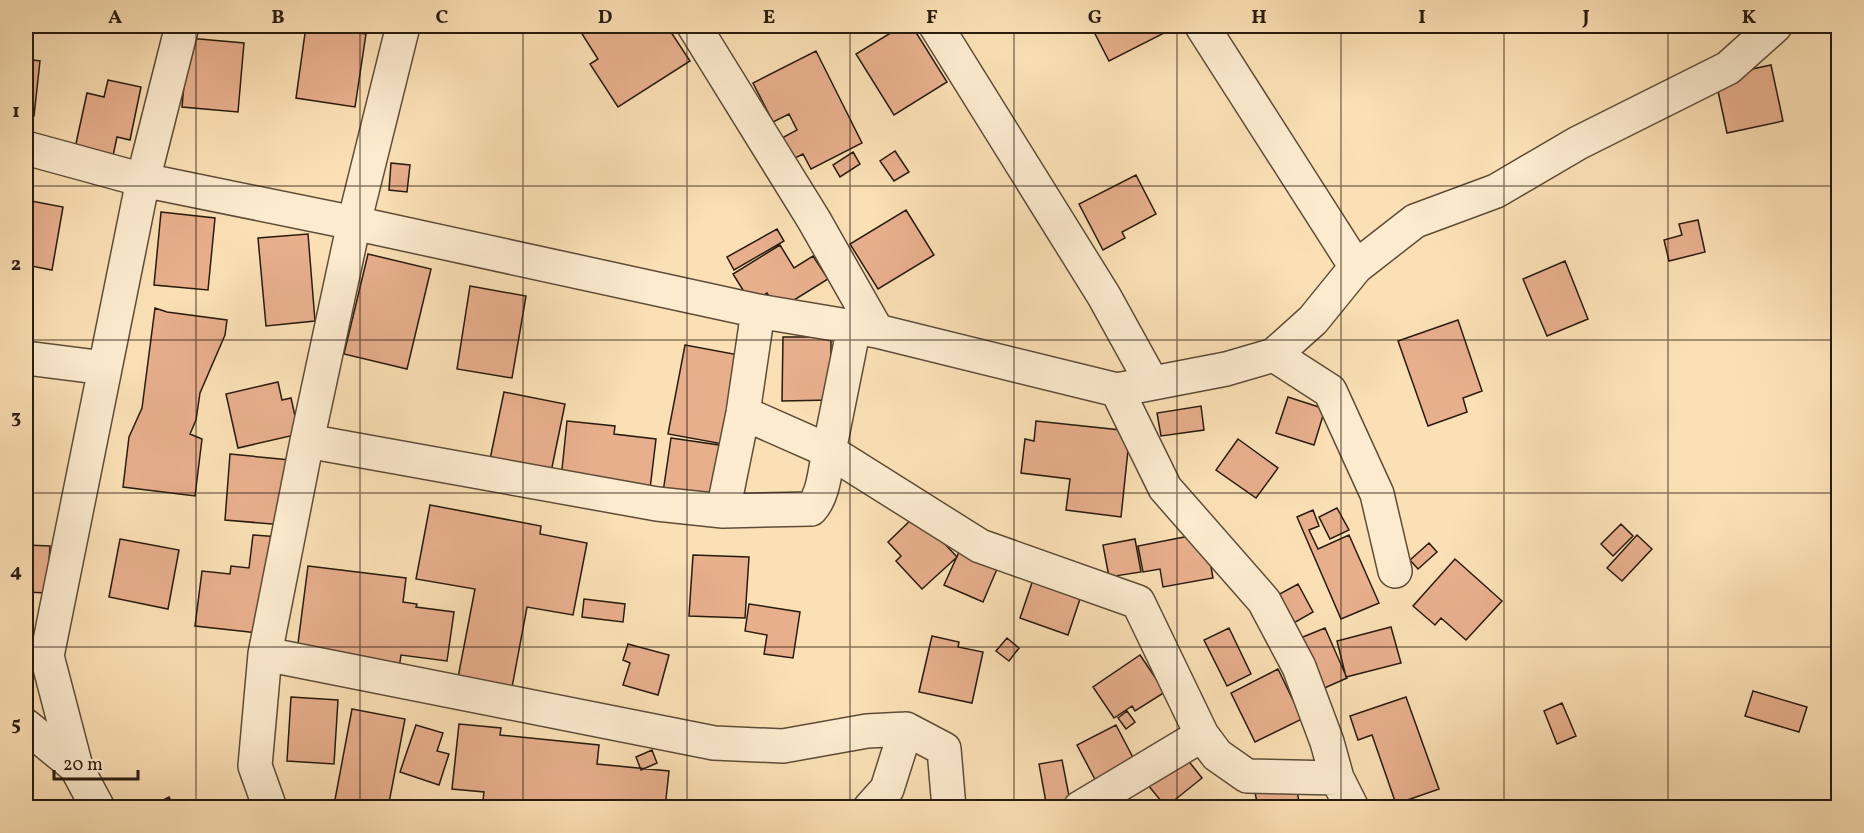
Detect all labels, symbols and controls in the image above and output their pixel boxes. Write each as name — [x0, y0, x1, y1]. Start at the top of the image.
text: A — [108, 4, 122, 32]
text: B — [271, 4, 285, 32]
text: C — [436, 4, 449, 32]
text: D — [598, 4, 612, 32]
text: E — [763, 4, 775, 32]
text: F — [926, 4, 938, 32]
text: G — [1088, 4, 1102, 32]
text: H — [1251, 4, 1267, 32]
text: I — [1418, 4, 1426, 32]
text: J — [1581, 4, 1590, 32]
text: K — [1742, 4, 1757, 32]
text: 1 — [12, 98, 20, 126]
text: 2 — [11, 251, 21, 279]
text: 3 — [11, 404, 21, 432]
text: 4 — [10, 558, 22, 586]
text: 5 — [11, 711, 21, 739]
scale bar — [54, 743, 138, 781]
text: 20 m — [63, 753, 103, 778]

